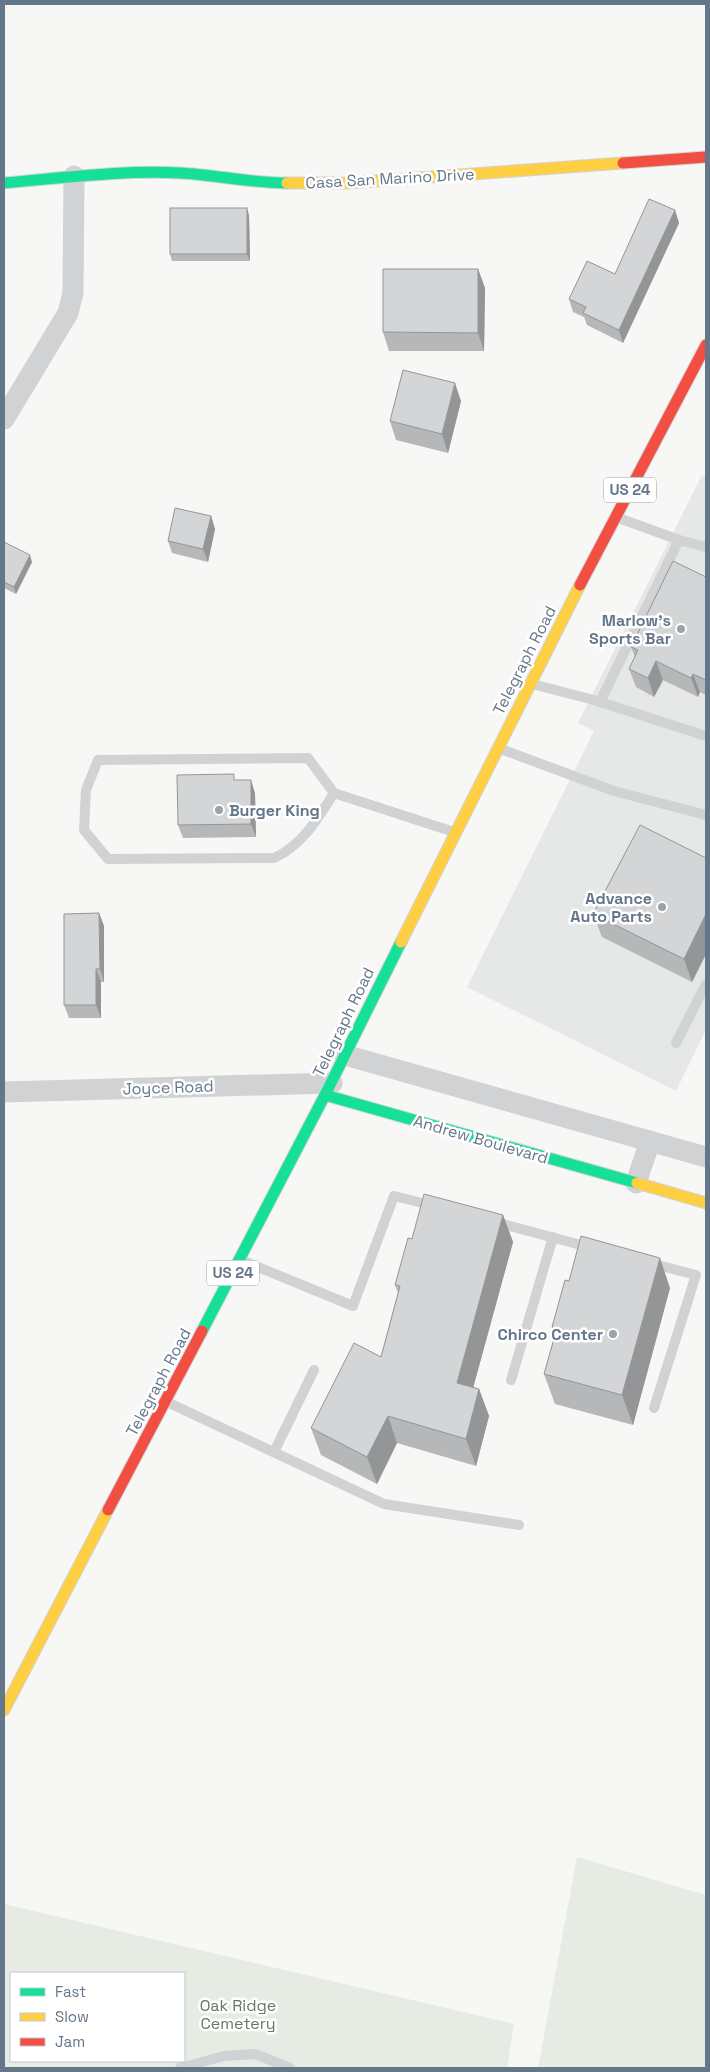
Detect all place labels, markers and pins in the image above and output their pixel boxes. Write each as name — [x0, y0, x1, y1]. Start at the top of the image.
place label: Marlow's Sports Bar — [589, 610, 671, 649]
marker: Marlow's Sports Bar — [675, 623, 687, 635]
place label: Burger King — [229, 800, 320, 821]
marker: Burger King — [213, 804, 225, 816]
place label: Advance Auto Parts — [570, 888, 652, 927]
marker: Advance Auto Parts — [656, 901, 668, 913]
place label: Chirco Center — [498, 1324, 603, 1345]
marker: Chirco Center — [607, 1328, 619, 1340]

